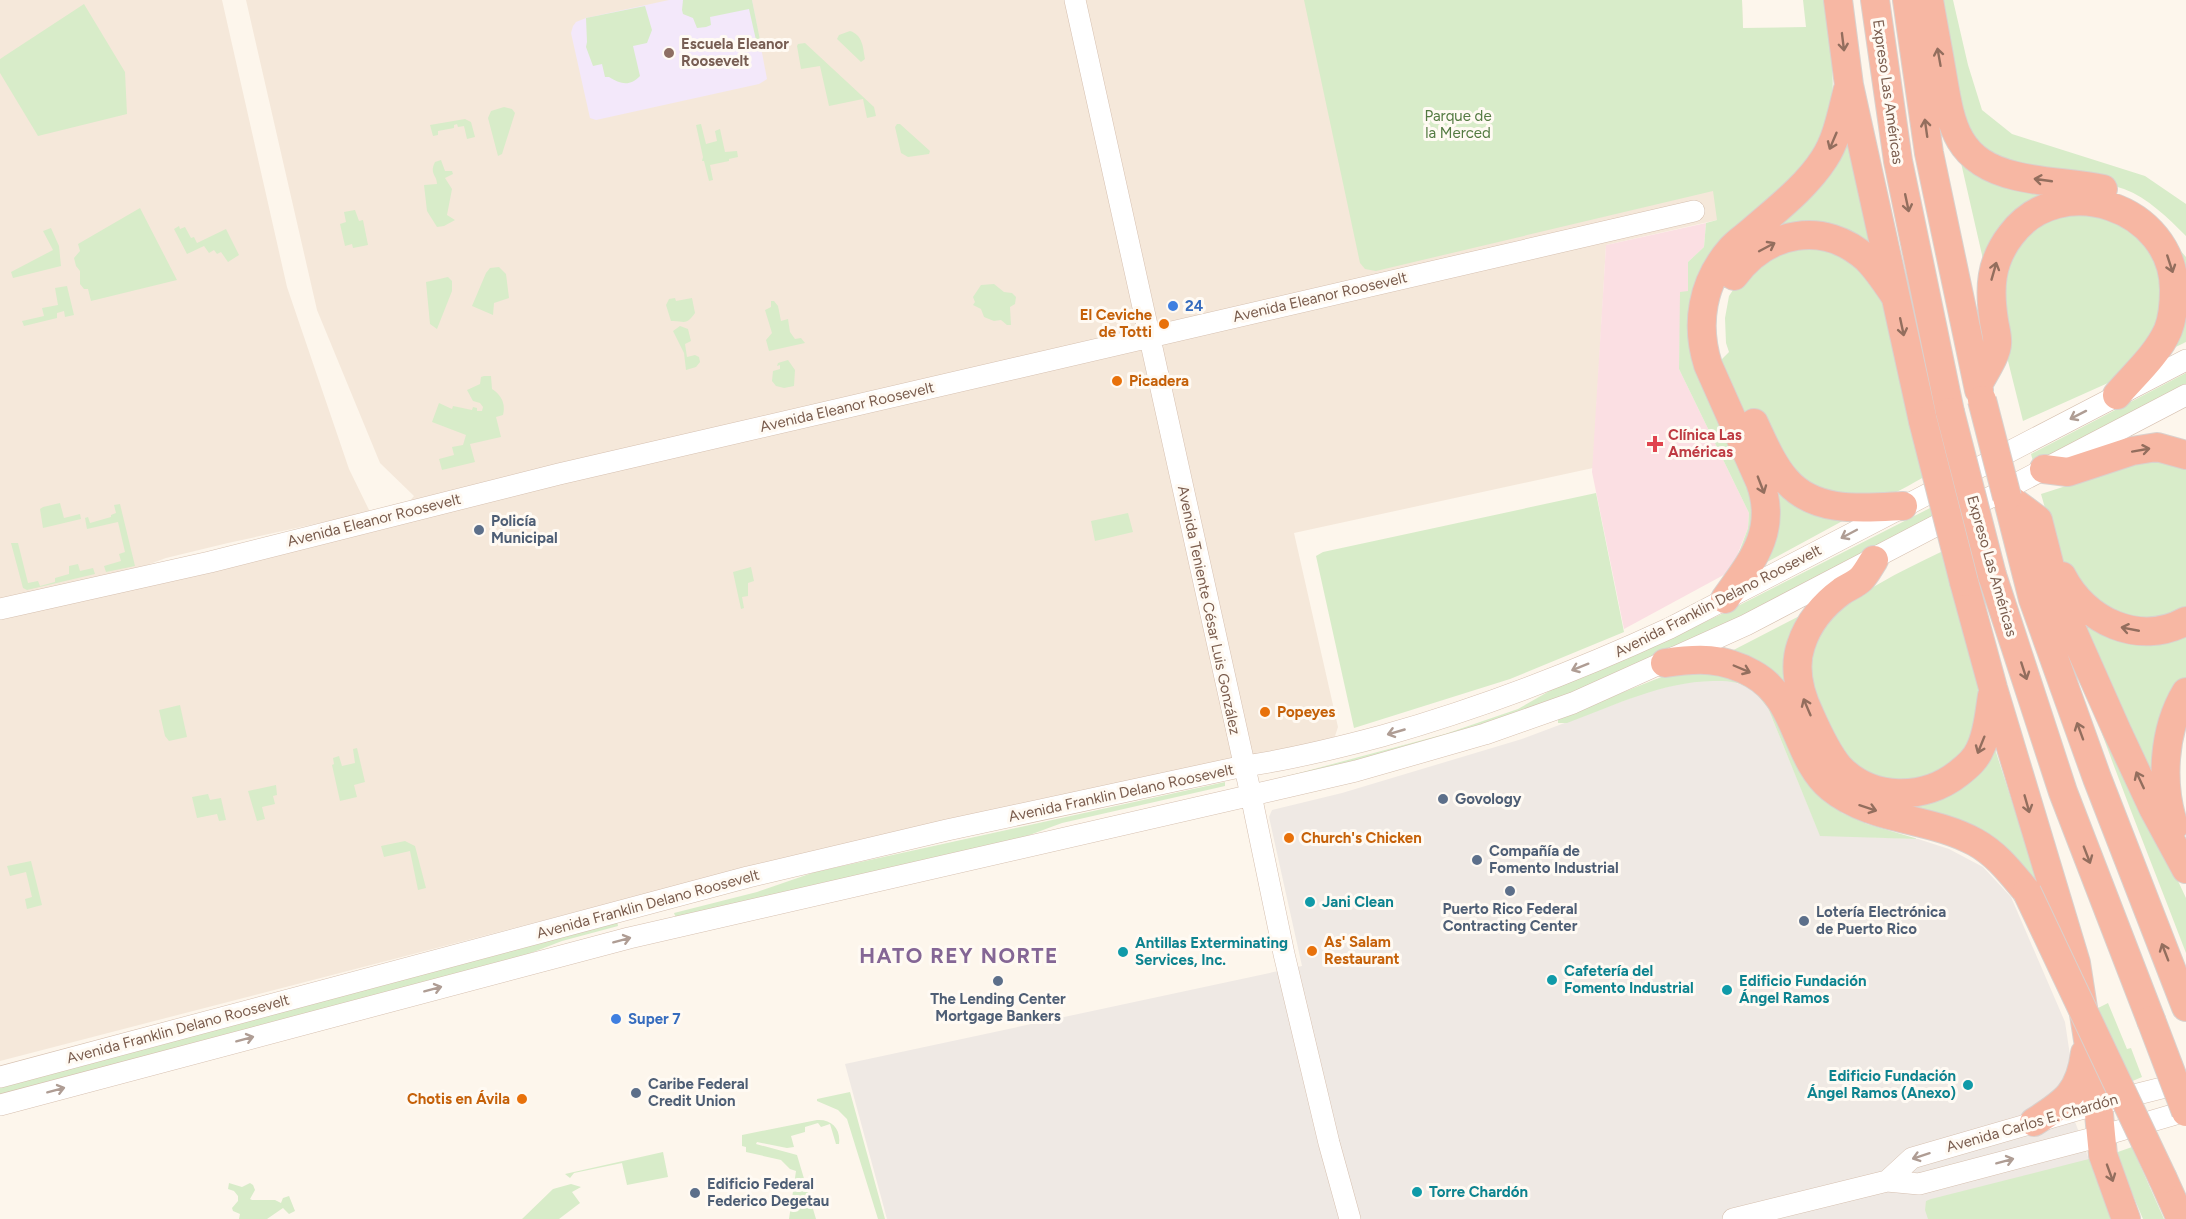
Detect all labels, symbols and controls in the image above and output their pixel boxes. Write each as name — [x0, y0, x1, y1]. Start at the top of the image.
street label: Expreso Las Américas — [1869, 18, 1907, 166]
one-way arrow — [1838, 32, 1849, 52]
place label: Escuela Eleanor Roosevelt — [681, 35, 789, 70]
marker: Escuela Eleanor Roosevelt — [662, 46, 676, 60]
one-way arrow — [1933, 48, 1944, 68]
park label: Parque de la Merced — [1424, 107, 1492, 142]
one-way arrow — [1920, 118, 1931, 138]
one-way arrow — [1827, 131, 1838, 150]
one-way arrow — [2034, 175, 2053, 186]
one-way arrow — [1902, 193, 1913, 212]
one-way arrow — [1757, 241, 1775, 252]
one-way arrow — [2165, 254, 2176, 273]
one-way arrow — [1989, 262, 2000, 281]
street label: Avenida Eleanor Roosevelt — [1231, 268, 1409, 326]
place label: 24 — [1185, 297, 1204, 315]
marker: 24 — [1166, 299, 1180, 313]
place label: El Ceviche de Totti — [1080, 306, 1153, 341]
one-way arrow — [1897, 316, 1908, 336]
marker: El Ceviche de Totti — [1157, 317, 1171, 331]
place label: Picadera — [1129, 372, 1189, 390]
marker: Picadera — [1110, 374, 1124, 388]
street label: Avenida Eleanor Roosevelt — [758, 378, 936, 436]
one-way arrow — [2069, 410, 2087, 421]
place label: Clínica Las Américas — [1668, 426, 1742, 461]
marker: Clínica Las Américas — [1646, 435, 1664, 453]
one-way arrow — [2130, 444, 2150, 455]
one-way arrow — [1756, 475, 1767, 493]
street label: Avenida Teniente César Luis González — [1174, 484, 1244, 736]
street label: Avenida Eleanor Roosevelt — [285, 490, 463, 550]
street label: Expreso Las Américas — [1963, 493, 2021, 639]
place label: Policía Municipal — [491, 512, 558, 547]
marker: Policía Municipal — [472, 523, 486, 537]
one-way arrow — [1840, 529, 1858, 541]
street label: Avenida Franklin Delano Roosevelt — [1612, 541, 1825, 661]
one-way arrow — [2120, 623, 2140, 634]
one-way arrow — [2019, 661, 2030, 679]
one-way arrow — [1571, 662, 1590, 673]
one-way arrow — [1733, 664, 1751, 675]
one-way arrow — [1801, 699, 1812, 717]
place label: Popeyes — [1277, 703, 1335, 721]
marker: Popeyes — [1258, 705, 1272, 719]
one-way arrow — [2073, 722, 2084, 741]
one-way arrow — [1387, 727, 1406, 738]
one-way arrow — [1975, 735, 1986, 753]
street label: Avenida Franklin Delano Roosevelt — [1007, 760, 1236, 826]
one-way arrow — [2133, 772, 2145, 790]
place label: Govology — [1455, 790, 1522, 808]
marker: Govology — [1436, 792, 1450, 806]
one-way arrow — [2022, 794, 2033, 813]
one-way arrow — [1858, 803, 1877, 814]
place label: Church's Chicken — [1301, 829, 1422, 847]
marker: Church's Chicken — [1282, 831, 1296, 845]
place label: Compañía de Fomento Industrial — [1489, 842, 1619, 877]
one-way arrow — [2082, 845, 2093, 864]
marker: Compañía de Fomento Industrial — [1470, 853, 1484, 867]
street label: Avenida Franklin Delano Roosevelt — [535, 865, 762, 942]
marker: Puerto Rico Federal Contracting Center — [1503, 884, 1517, 898]
place label: Jani Clean — [1322, 893, 1394, 911]
marker: Jani Clean — [1303, 895, 1317, 909]
place label: Puerto Rico Federal Contracting Center — [1443, 900, 1578, 935]
place label: Lotería Electrónica de Puerto Rico — [1816, 903, 1946, 938]
marker: Lotería Electrónica de Puerto Rico — [1797, 914, 1811, 928]
place label: As' Salam Restaurant — [1324, 933, 1400, 968]
one-way arrow — [612, 934, 631, 945]
place label: Antillas Exterminating Services, Inc. — [1135, 934, 1288, 969]
district label: HATO REY NORTE — [859, 943, 1059, 968]
one-way arrow — [2159, 943, 2170, 962]
marker: As' Salam Restaurant — [1305, 944, 1319, 958]
marker: Antillas Exterminating Services, Inc. — [1116, 945, 1130, 959]
place label: Cafetería del Fomento Industrial — [1564, 962, 1694, 997]
place label: Edificio Fundación Ángel Ramos — [1739, 972, 1866, 1007]
marker: Cafetería del Fomento Industrial — [1545, 973, 1559, 987]
marker: The Lending Center Mortgage Bankers — [991, 974, 1005, 988]
one-way arrow — [423, 983, 442, 994]
marker: Edificio Fundación Ángel Ramos — [1720, 983, 1734, 997]
street label: Avenida Franklin Delano Roosevelt — [65, 990, 292, 1067]
place label: The Lending Center Mortgage Bankers — [930, 990, 1066, 1025]
place label: Super 7 — [628, 1010, 681, 1028]
marker: Super 7 — [609, 1012, 623, 1026]
one-way arrow — [235, 1033, 254, 1044]
place label: Edificio Fundación Ángel Ramos (Anexo) — [1807, 1067, 1956, 1102]
place label: Caribe Federal Credit Union — [648, 1075, 748, 1110]
marker: Edificio Fundación Ángel Ramos (Anexo) — [1961, 1078, 1975, 1092]
one-way arrow — [47, 1083, 66, 1095]
marker: Caribe Federal Credit Union — [629, 1086, 643, 1100]
place label: Chotis en Ávila — [407, 1090, 510, 1108]
street label: Avenida Carlos E. Chardón — [1944, 1090, 2120, 1156]
marker: Chotis en Ávila — [515, 1092, 529, 1106]
one-way arrow — [1912, 1151, 1931, 1162]
one-way arrow — [1996, 1155, 2015, 1167]
one-way arrow — [2105, 1164, 2116, 1182]
place label: Edificio Federal Federico Degetau — [707, 1175, 829, 1210]
place label: Torre Chardón — [1429, 1183, 1528, 1201]
marker: Torre Chardón — [1410, 1185, 1424, 1199]
marker: Edificio Federal Federico Degetau — [688, 1186, 702, 1200]

